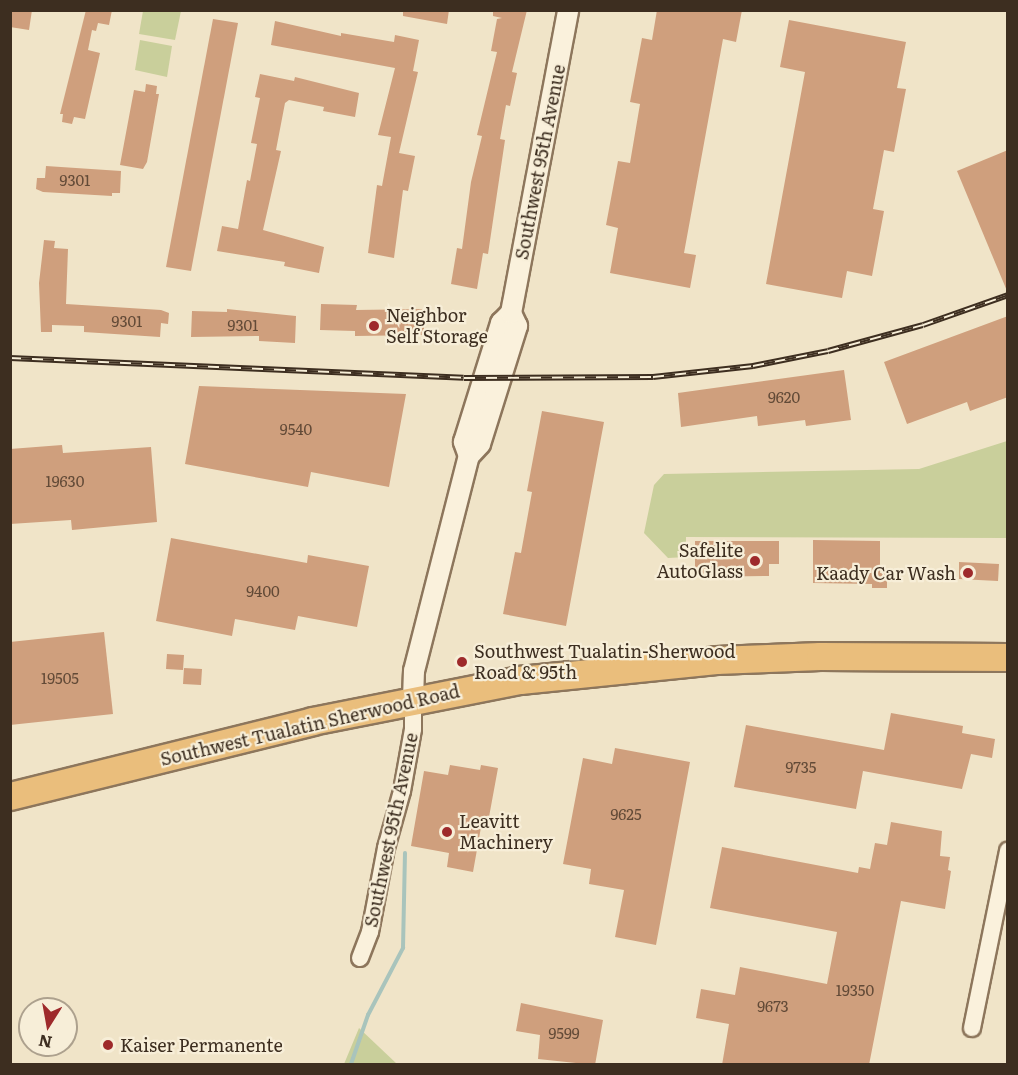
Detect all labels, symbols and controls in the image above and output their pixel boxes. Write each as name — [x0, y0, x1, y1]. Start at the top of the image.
street label: Southwest 95th Avenue — [510, 63, 570, 261]
house number: 9301 — [60, 171, 90, 189]
place label: Neighbor Self Storage — [386, 305, 488, 348]
house number: 9301 — [112, 312, 142, 330]
house number: 9301 — [228, 316, 258, 334]
marker: Neighbor Self Storage — [367, 319, 381, 333]
house number: 9620 — [768, 388, 800, 406]
house number: 9540 — [280, 420, 312, 438]
house number: 19630 — [46, 472, 84, 490]
place label: Safelite AutoGlass — [657, 540, 743, 582]
marker: Safelite AutoGlass — [748, 554, 762, 568]
place label: Kaady Car Wash — [816, 562, 956, 584]
marker: Kaady Car Wash — [961, 566, 975, 580]
house number: 9400 — [246, 582, 280, 600]
place label: Southwest Tualatin-Sherwood Road & 95th — [474, 641, 736, 684]
marker: Southwest Tualatin-Sherwood Road & 95th — [455, 655, 469, 669]
house number: 19505 — [41, 669, 79, 687]
street label: Southwest Tualatin Sherwood Road — [158, 680, 462, 770]
street label: Southwest 95th Avenue — [360, 731, 422, 929]
house number: 9735 — [786, 758, 816, 776]
house number: 9625 — [610, 805, 642, 823]
place label: Leavitt Machinery — [459, 811, 553, 854]
marker: Leavitt Machinery — [440, 825, 454, 839]
house number: 19350 — [836, 981, 874, 999]
north arrow — [18, 997, 78, 1057]
house number: 9673 — [757, 997, 789, 1015]
house number: 9599 — [548, 1024, 580, 1042]
text: N — [36, 1030, 54, 1056]
place label: Kaiser Permanente — [120, 1034, 283, 1056]
marker: Kaiser Permanente — [101, 1038, 115, 1052]

